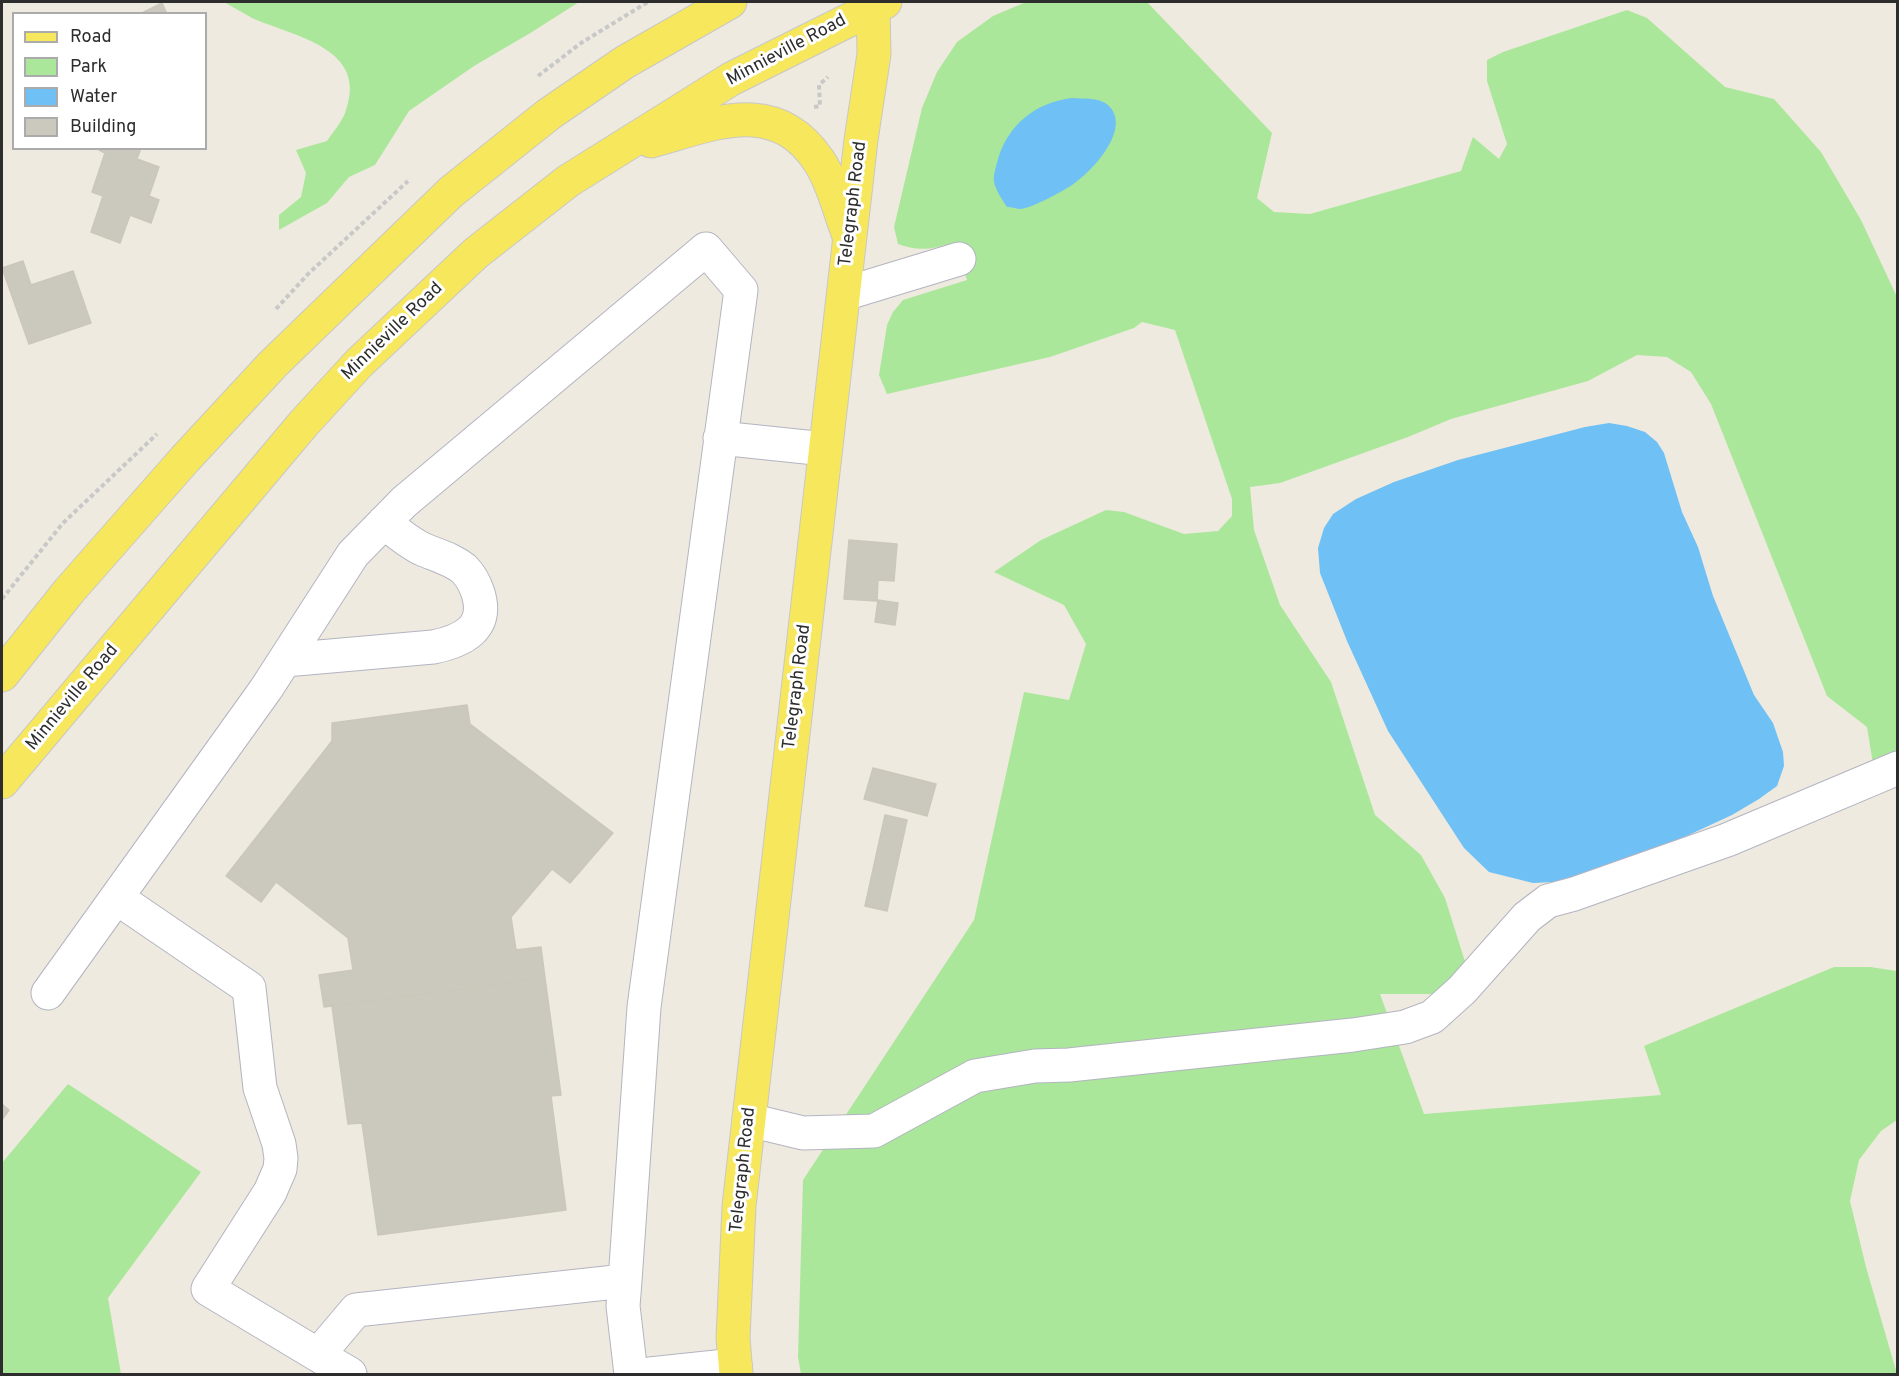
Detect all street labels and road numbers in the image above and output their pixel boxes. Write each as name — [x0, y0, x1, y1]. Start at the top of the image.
street label: Minnieville Road — [724, 10, 850, 92]
street label: Telegraph Road — [836, 140, 872, 268]
street label: Minnieville Road — [338, 278, 448, 386]
street label: Telegraph Road — [780, 623, 816, 751]
street label: Minnieville Road — [22, 640, 124, 756]
street label: Telegraph Road — [727, 1106, 761, 1234]

